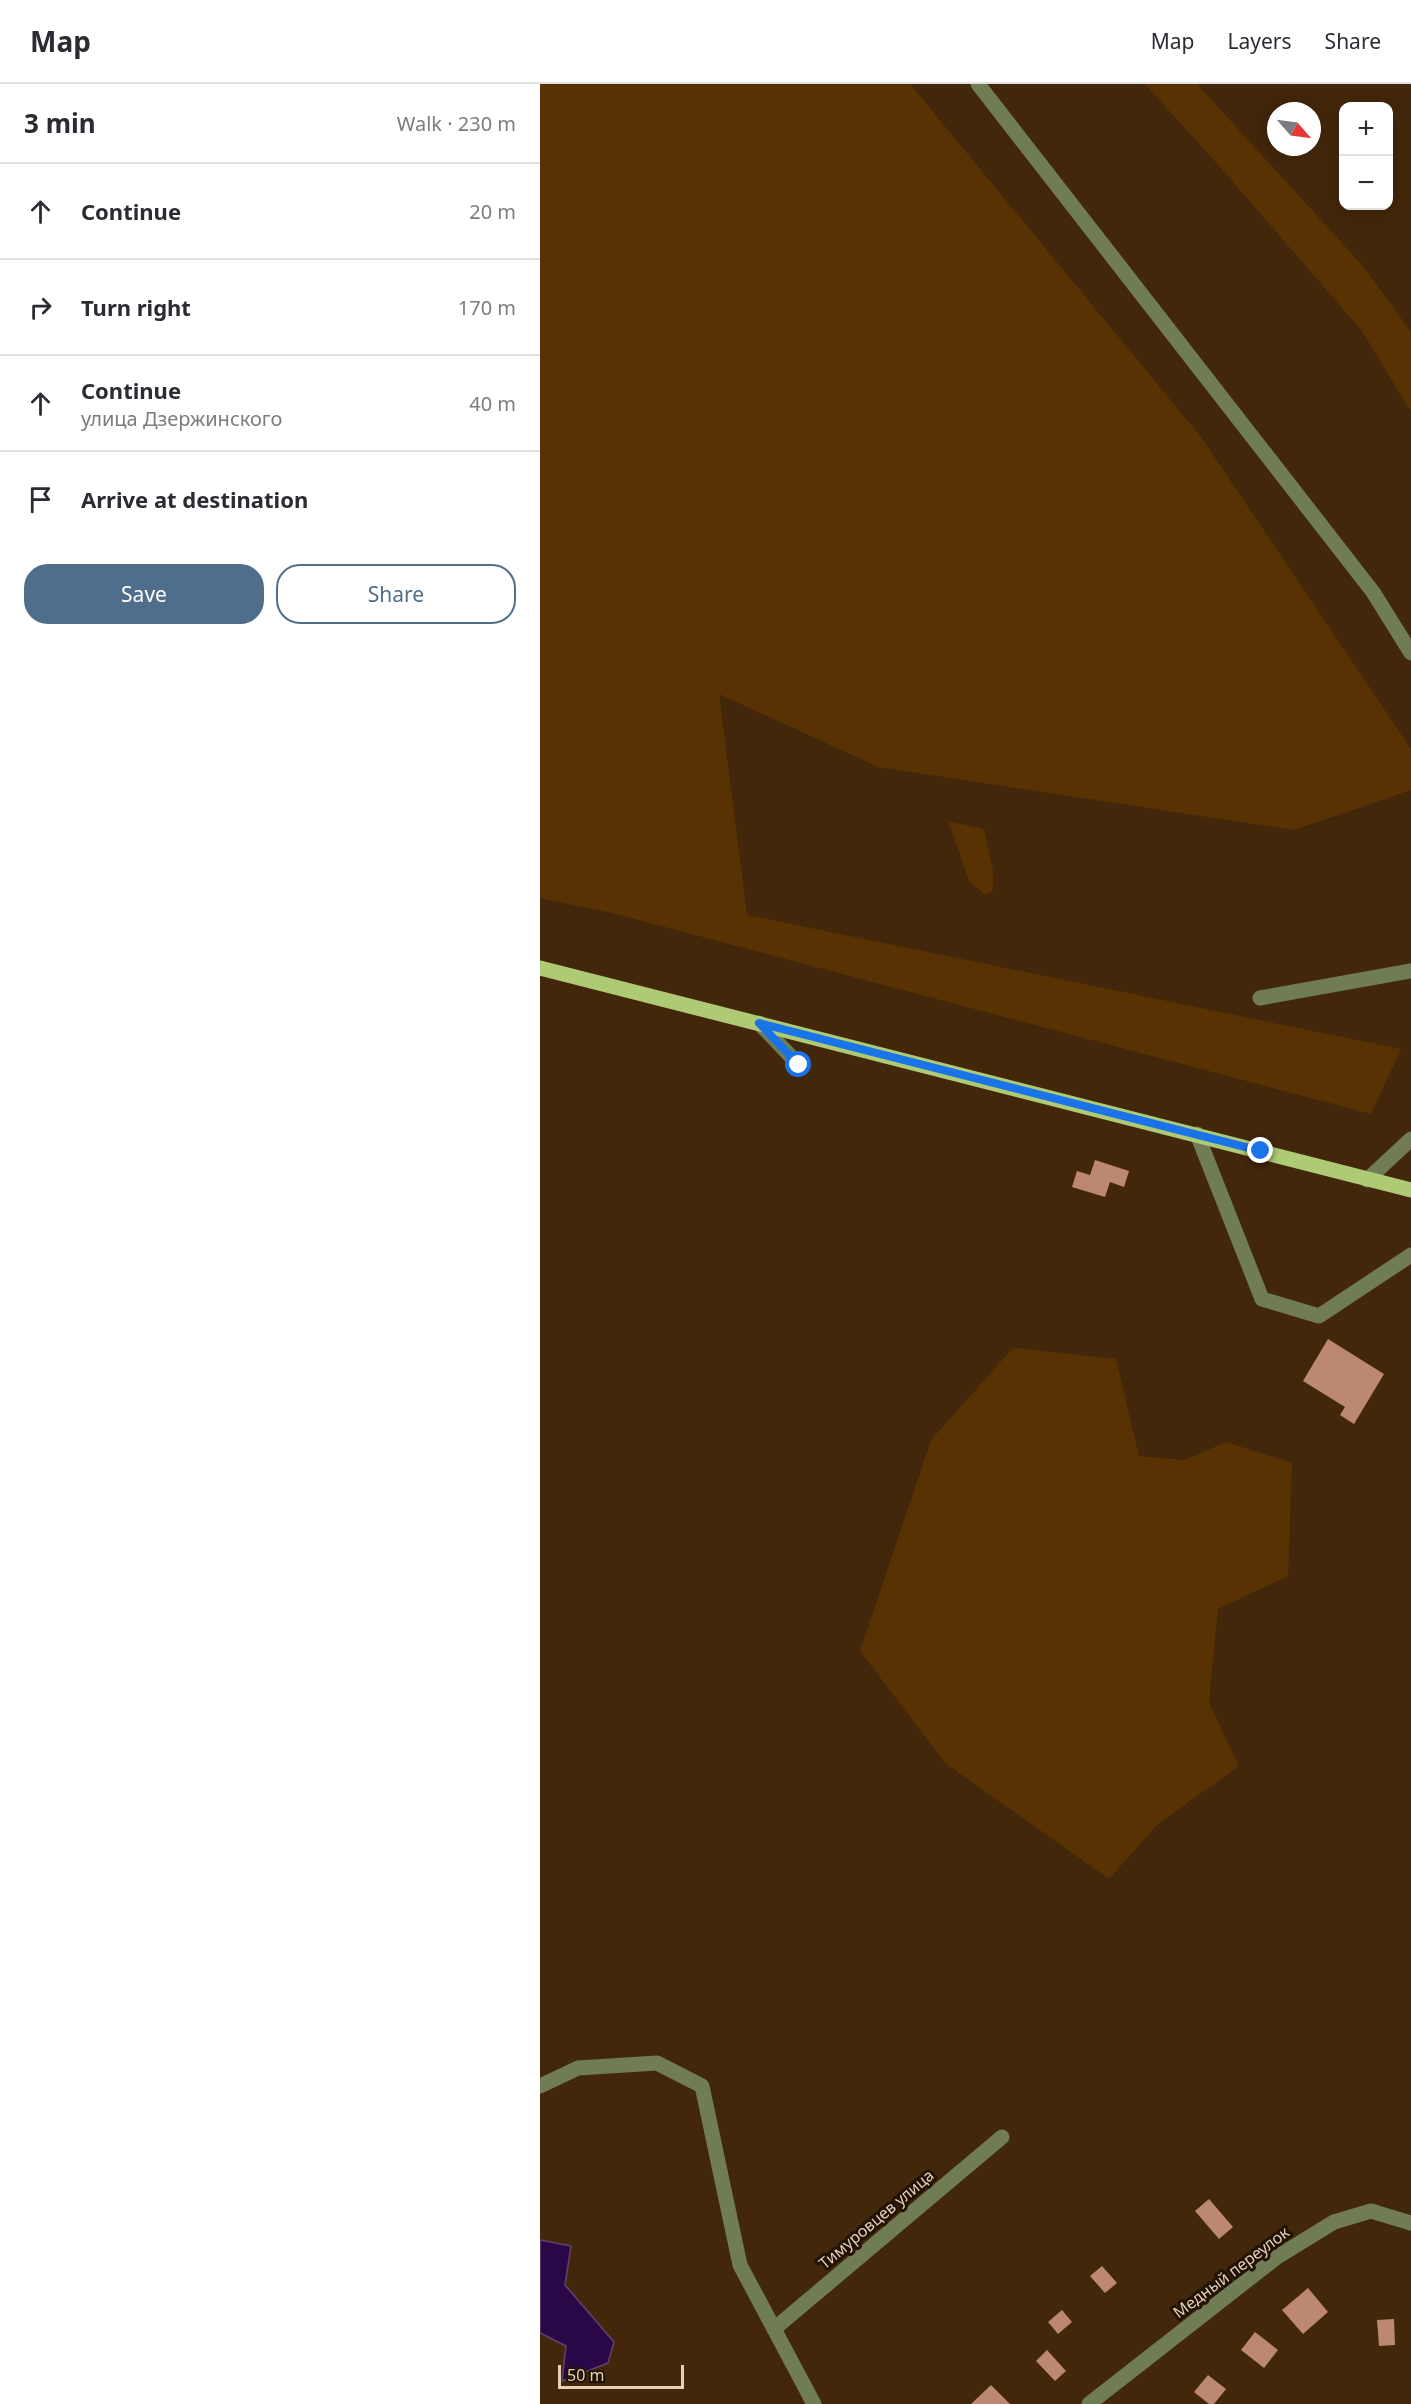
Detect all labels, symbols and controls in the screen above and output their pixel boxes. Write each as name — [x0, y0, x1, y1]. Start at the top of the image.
text: Map — [30, 22, 91, 60]
text: Map — [1151, 27, 1195, 55]
text: Layers — [1228, 27, 1292, 55]
text: Share — [1325, 27, 1381, 55]
north arrow — [1267, 102, 1321, 156]
map controls — [1339, 102, 1393, 210]
button: + — [1339, 102, 1393, 156]
text: 3 min — [24, 105, 96, 141]
text: Walk · 230 m — [397, 110, 516, 137]
button: − — [1339, 156, 1393, 210]
icon: ahead — [24, 195, 57, 228]
text: Continue — [81, 196, 181, 226]
text: 20 m — [469, 198, 516, 225]
icon: right — [24, 291, 57, 324]
text: Turn right — [81, 292, 191, 322]
text: 170 m — [458, 294, 516, 321]
text: Continue — [81, 375, 181, 405]
icon: ahead — [24, 387, 57, 420]
text: 40 m — [469, 390, 516, 417]
text: улица Дзержинского — [81, 405, 282, 432]
icon: arrive — [24, 483, 57, 516]
text: Arrive at destination — [81, 484, 308, 514]
button: Save — [24, 564, 264, 624]
button: Share — [276, 564, 516, 624]
route start — [785, 1051, 811, 1077]
route end — [1247, 1137, 1273, 1163]
street label: Тимуровцев улица — [814, 2164, 938, 2274]
street label: Медный переулок — [1168, 2221, 1294, 2323]
scale bar — [558, 2362, 684, 2390]
text: 50 m — [567, 2364, 604, 2386]

